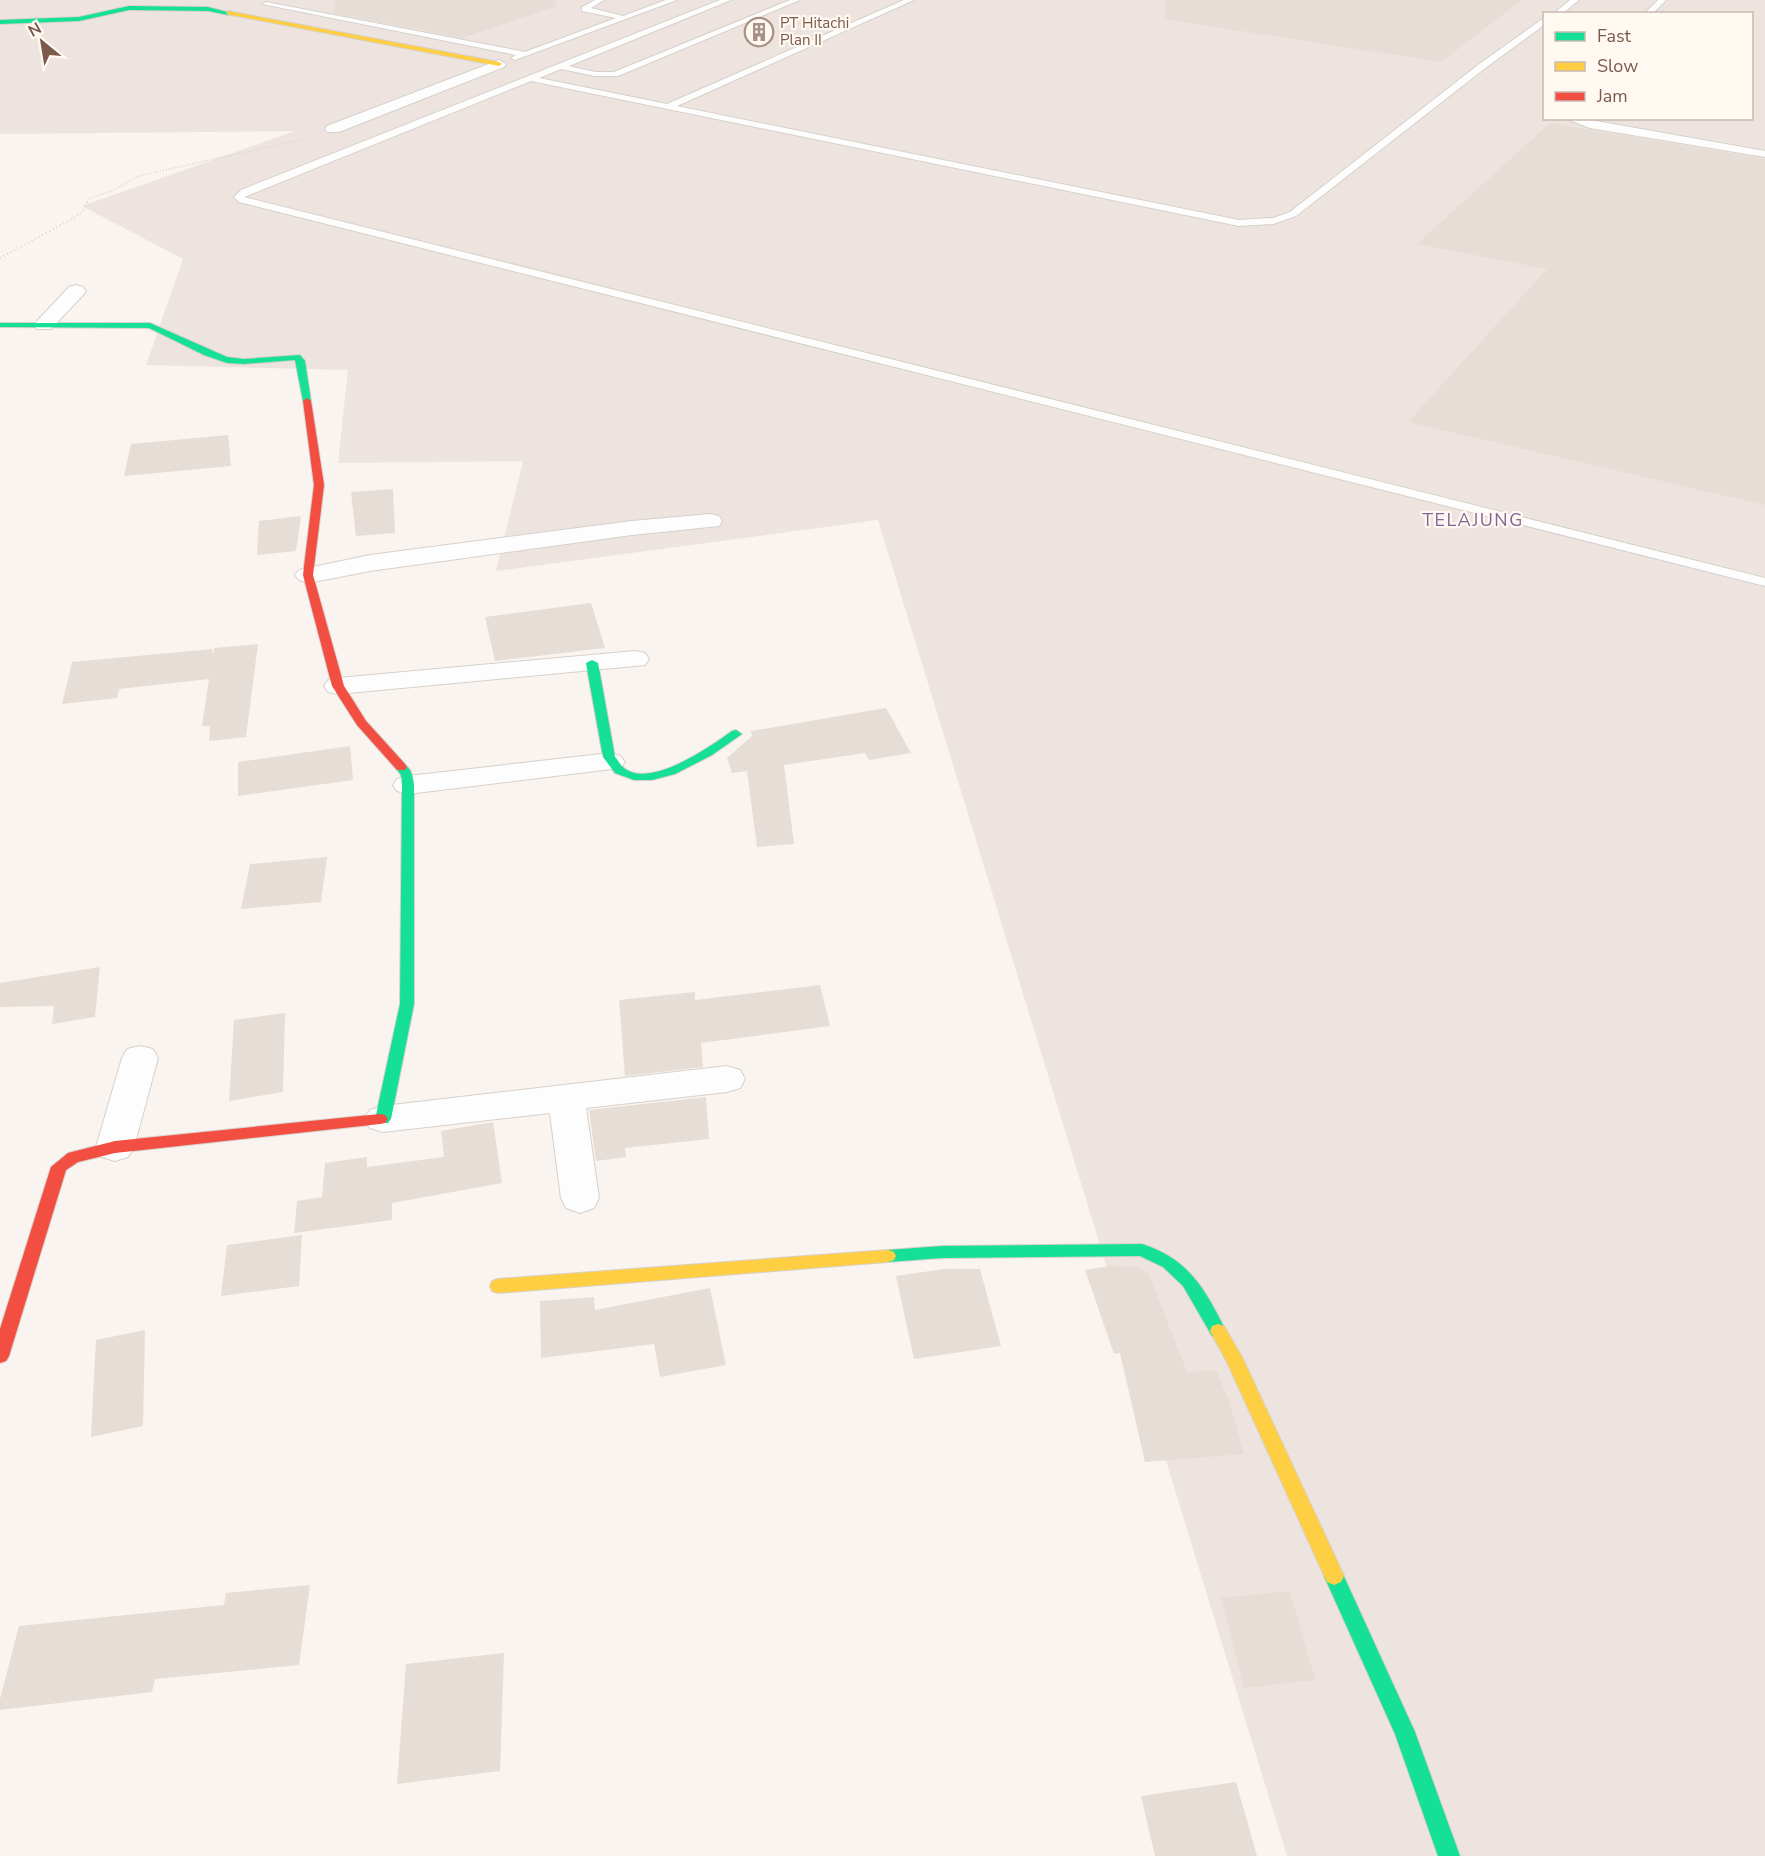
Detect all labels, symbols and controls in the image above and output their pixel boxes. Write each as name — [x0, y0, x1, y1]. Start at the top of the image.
north arrow — [12, 12, 72, 72]
legend — [1543, 12, 1753, 120]
place label: PT Hitachi Plan II — [780, 13, 849, 50]
building icon: PT Hitachi Plan II — [743, 16, 775, 48]
text: N — [24, 17, 46, 42]
text: Fast — [1597, 24, 1632, 48]
text: Slow — [1597, 54, 1638, 78]
text: Jam — [1596, 84, 1628, 108]
district label: TELAJUNG — [1422, 508, 1524, 532]

